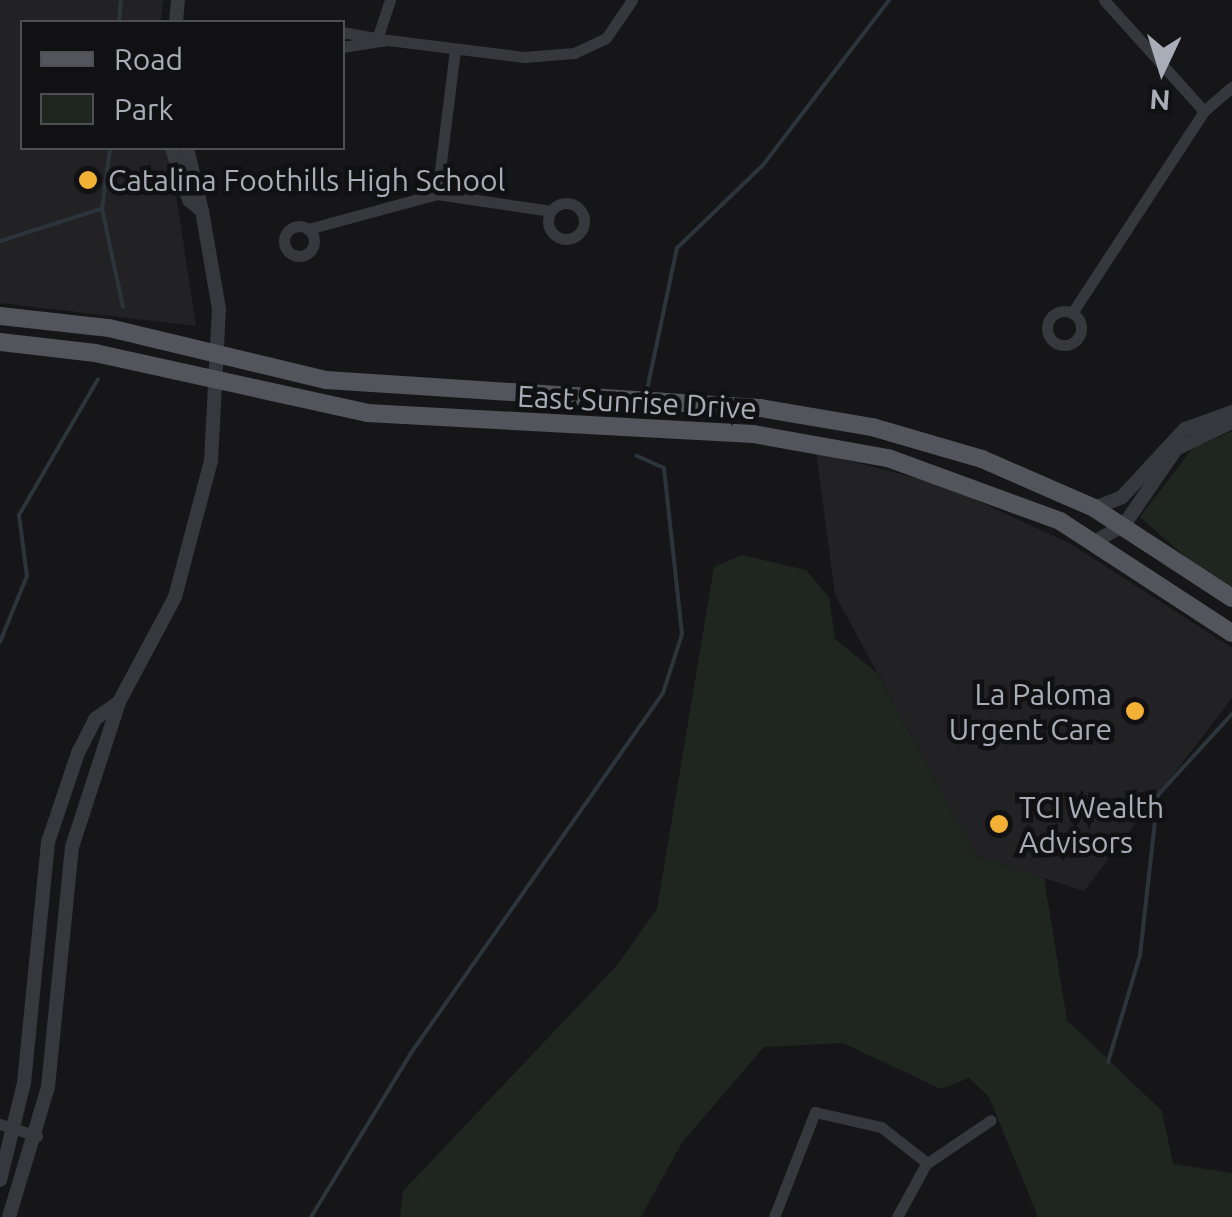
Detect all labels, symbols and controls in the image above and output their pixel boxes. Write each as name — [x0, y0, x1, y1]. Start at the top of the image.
legend — [20, 20, 345, 150]
north arrow — [1112, 20, 1212, 120]
text: Road — [114, 42, 183, 76]
text: N — [1148, 84, 1171, 117]
text: Park — [114, 92, 174, 126]
place label: Catalina Foothills High School — [108, 162, 505, 198]
marker: Catalina Foothills High School — [77, 169, 99, 191]
street label: East Sunrise Drive — [516, 378, 758, 426]
place label: La Paloma Urgent Care — [949, 676, 1112, 746]
marker: La Paloma Urgent Care — [1122, 698, 1148, 724]
place label: TCI Wealth Advisors — [1019, 789, 1164, 860]
marker: TCI Wealth Advisors — [988, 813, 1010, 835]

